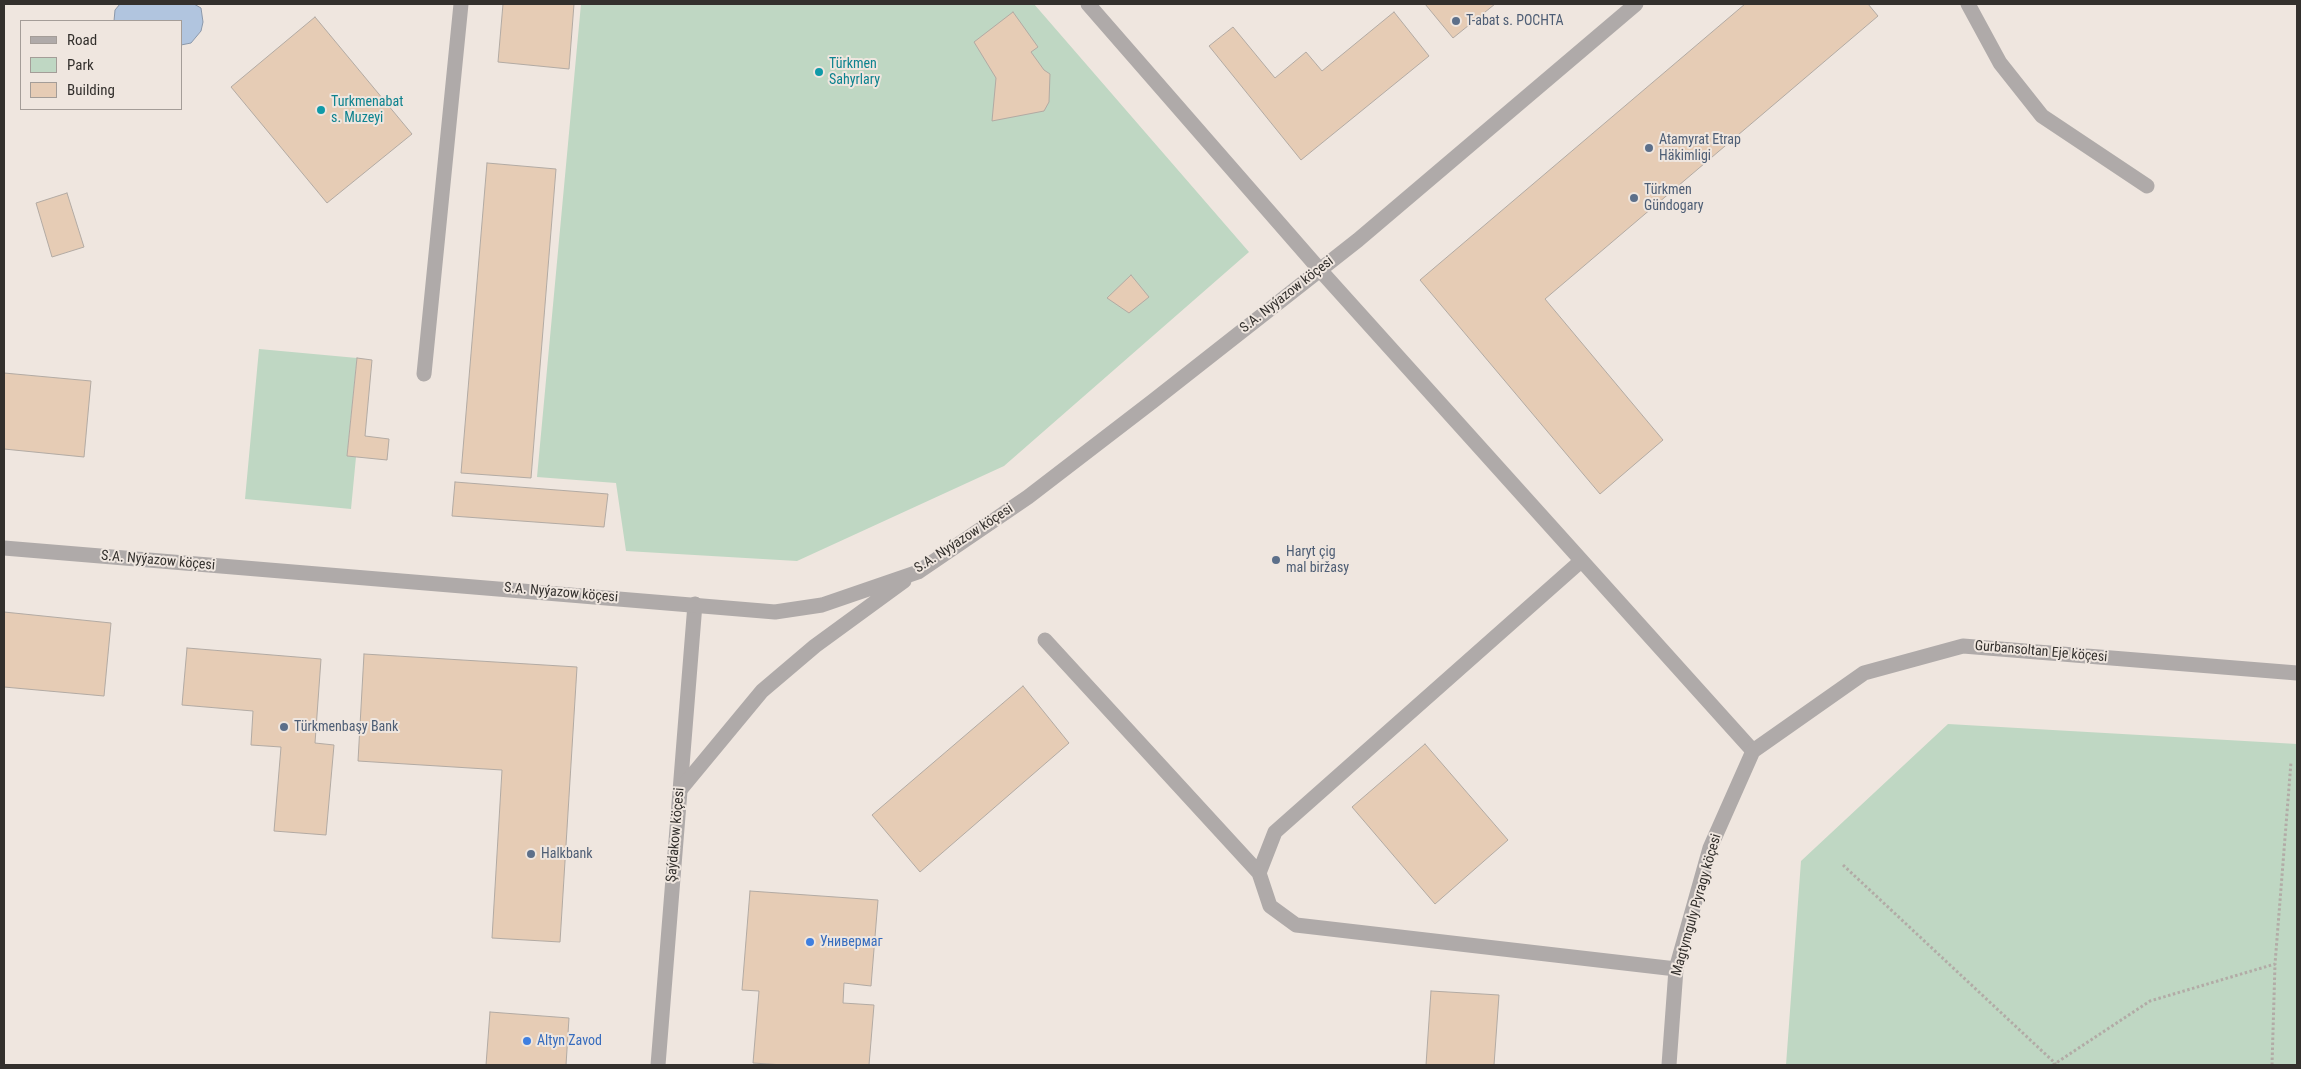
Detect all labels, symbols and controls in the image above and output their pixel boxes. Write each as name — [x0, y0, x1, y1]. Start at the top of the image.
place label: T-abat s. POCHTA — [1466, 13, 1564, 29]
marker: T-abat s. POCHTA — [1450, 15, 1462, 27]
legend — [20, 20, 182, 110]
text: Road — [67, 31, 97, 49]
text: Park — [67, 56, 94, 74]
place label: Türkmen Sahyrlary — [829, 56, 880, 88]
marker: Türkmen Sahyrlary — [813, 66, 825, 78]
text: Building — [67, 81, 115, 99]
place label: Turkmenabat s. Muzeyi — [331, 94, 403, 126]
marker: Turkmenabat s. Muzeyi — [315, 104, 327, 116]
place label: Atamyrat Etrap Häkimligi — [1659, 132, 1741, 164]
marker: Atamyrat Etrap Häkimligi — [1643, 142, 1655, 154]
place label: Türkmen Gündogary — [1644, 182, 1704, 214]
marker: Türkmen Gündogary — [1628, 192, 1640, 204]
street label: S.A. Nyýazow köçesi — [1237, 253, 1337, 337]
street label: S.A. Nyýazow köçesi — [912, 501, 1016, 577]
place label: Haryt çig mal biržasy — [1286, 544, 1349, 576]
street label: S.A. Nyýazow köçesi — [100, 548, 216, 574]
marker: Haryt çig mal biržasy — [1270, 554, 1282, 566]
street label: S.A. Nyýazow köçesi — [503, 580, 619, 606]
street label: Gurbansoltan Eje köçesi — [1974, 638, 2108, 666]
place label: Türkmenbaşy Bank — [294, 719, 398, 735]
marker: Türkmenbaşy Bank — [278, 721, 290, 733]
street label: Şaýdakow köçesi — [663, 787, 689, 883]
street label: Magtymguly Pyragy köçesi — [1669, 832, 1725, 978]
place label: Halkbank — [541, 846, 593, 862]
marker: Halkbank — [525, 848, 537, 860]
place label: Универмаг — [820, 934, 883, 950]
marker: Универмаг — [804, 936, 816, 948]
place label: Altyn Zavod — [537, 1033, 602, 1049]
marker: Altyn Zavod — [521, 1035, 533, 1047]

